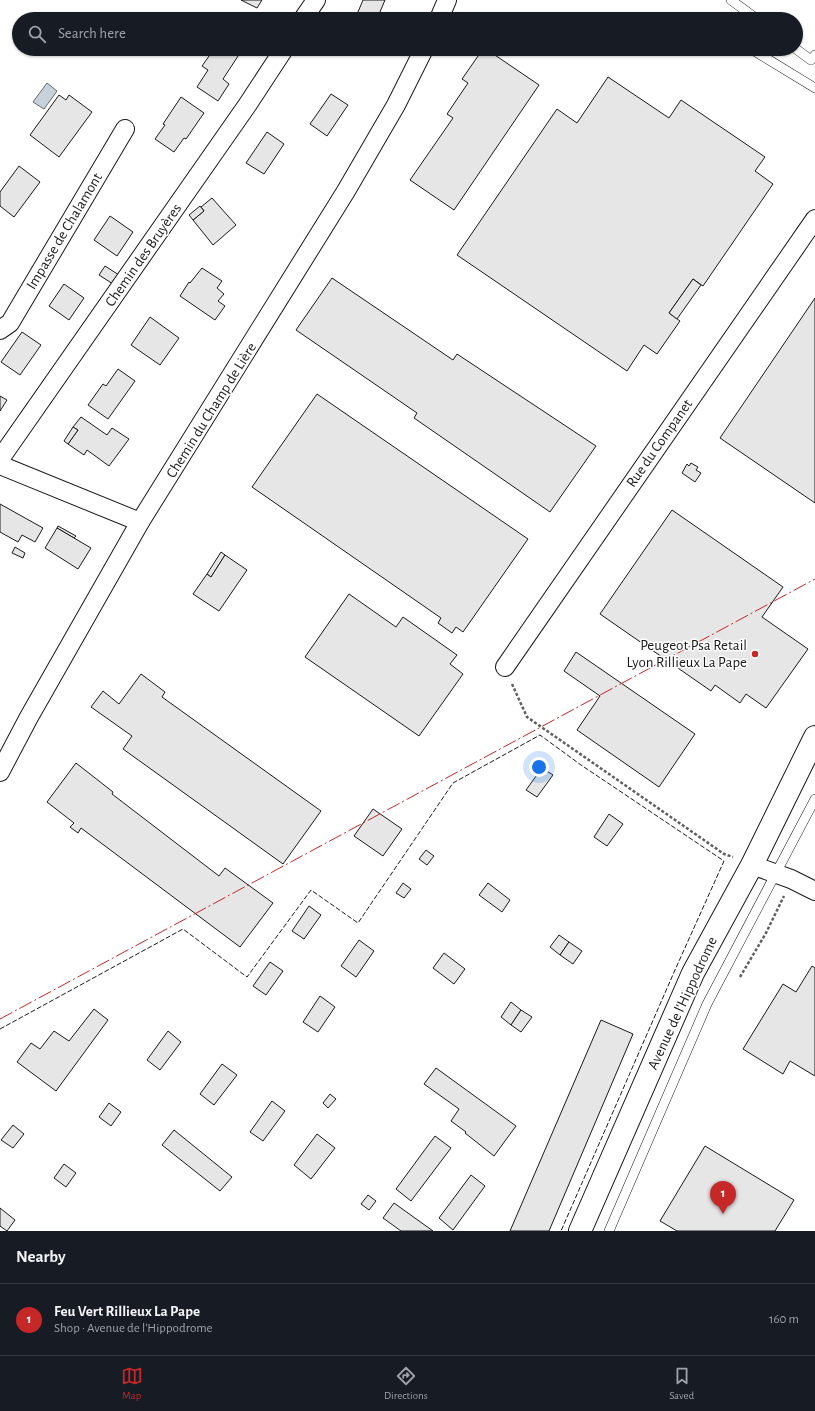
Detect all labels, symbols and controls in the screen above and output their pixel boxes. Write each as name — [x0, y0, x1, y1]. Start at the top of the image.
search box — [12, 12, 803, 56]
icon: search — [26, 23, 48, 45]
text: Search here — [58, 26, 126, 41]
street label: Impasse de Chalamont — [24, 170, 105, 292]
street label: Chemin des Bruyères — [102, 201, 184, 309]
street label: Chemin du Champ de Lière — [164, 340, 259, 481]
street label: Rue du Companet — [624, 396, 695, 490]
place label: Peugeot Psa Retail Lyon Rillieux La Pape — [626, 638, 747, 670]
marker: Peugeot Psa Retail Lyon Rillieux La Pape — [750, 649, 760, 659]
your location — [529, 757, 549, 777]
street label: Avenue de l'Hippodrome — [645, 934, 720, 1072]
pin: 1 — [710, 1181, 736, 1214]
text: Nearby — [16, 1248, 66, 1265]
text: Feu Vert Rillieux La Pape — [54, 1304, 200, 1319]
text: 1 — [27, 1313, 31, 1326]
text: 160 m — [769, 1313, 799, 1326]
text: Shop · Avenue de l'Hippodrome — [54, 1322, 213, 1335]
tab: Map — [121, 1365, 143, 1402]
tab: Directions — [384, 1365, 428, 1402]
tab: Saved — [669, 1365, 694, 1402]

